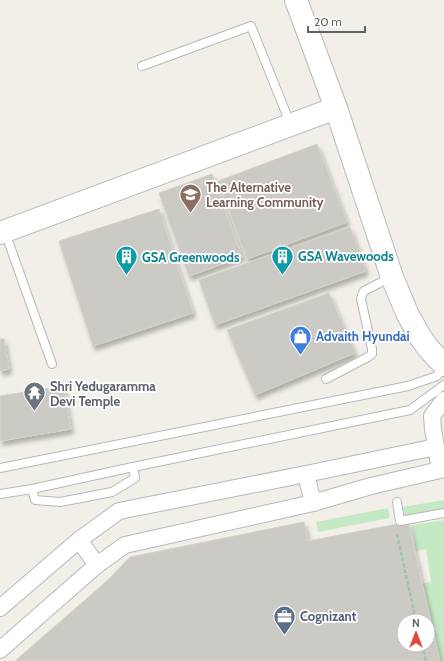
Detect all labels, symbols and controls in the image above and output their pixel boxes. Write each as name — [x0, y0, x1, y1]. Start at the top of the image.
scale bar — [308, 8, 365, 34]
text: 20 m — [314, 14, 342, 29]
place label: The Alternative Learning Community — [206, 179, 323, 210]
school or university icon: The Alternative Learning Community — [177, 181, 203, 214]
building icon: GSA Wavewoods — [270, 243, 296, 276]
building icon: GSA Greenwoods — [113, 244, 139, 277]
place label: GSA Wavewoods — [298, 248, 394, 264]
place label: GSA Greenwoods — [142, 249, 240, 265]
shop icon: Advaith Hyundai — [288, 323, 314, 356]
place label: Advaith Hyundai — [316, 328, 410, 344]
place label: Shri Yedugaramma Devi Temple — [50, 378, 156, 409]
temple icon: Shri Yedugaramma Devi Temple — [21, 380, 47, 413]
office icon: Cognizant — [271, 603, 297, 636]
place label: Cognizant — [300, 608, 357, 624]
north arrow — [396, 613, 436, 653]
text: N — [412, 616, 420, 630]

